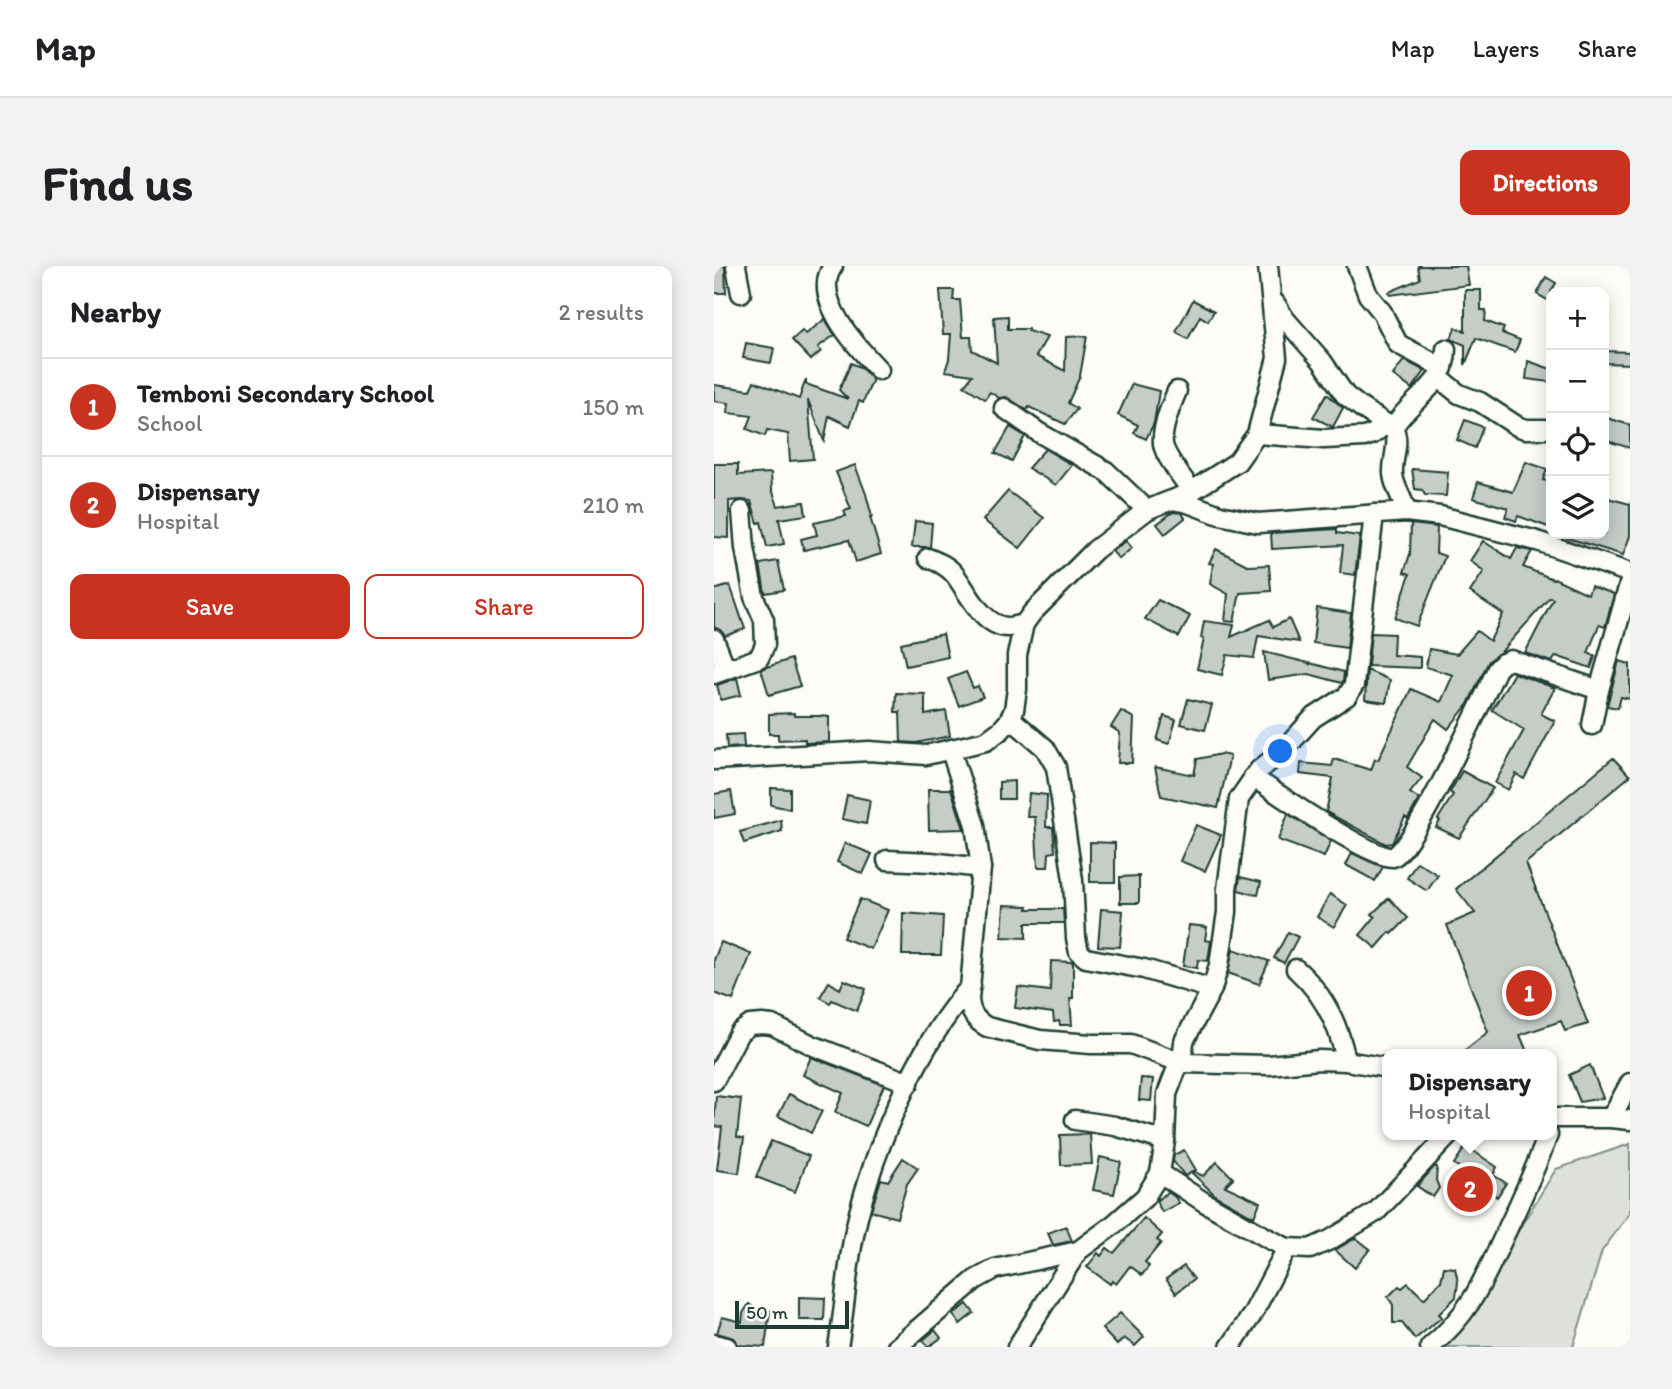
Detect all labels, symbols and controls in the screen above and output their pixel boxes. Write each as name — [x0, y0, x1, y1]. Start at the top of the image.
text: Map — [35, 29, 96, 68]
text: Map — [1391, 34, 1435, 63]
text: Layers — [1473, 34, 1540, 63]
text: Share — [1578, 34, 1637, 63]
button: Directions — [1460, 150, 1630, 215]
text: Find us — [42, 153, 193, 212]
map controls — [1546, 287, 1609, 539]
button: + — [1546, 287, 1609, 350]
text: Nearby — [70, 293, 161, 330]
text: 2 results — [558, 298, 644, 326]
button: − — [1546, 350, 1609, 413]
text: Temboni Secondary School — [137, 377, 434, 409]
text: 1 — [88, 393, 98, 421]
text: 150 m — [583, 393, 644, 421]
text: School — [137, 409, 202, 437]
button: locate — [1546, 413, 1609, 476]
text: Dispensary — [137, 475, 260, 507]
button: layers — [1546, 476, 1609, 539]
text: 2 — [87, 491, 99, 519]
text: 210 m — [583, 491, 644, 519]
text: Hospital — [137, 507, 219, 535]
button: Save — [70, 574, 350, 639]
button: Share — [364, 574, 644, 639]
your location — [1263, 734, 1297, 768]
pin: 1 — [1506, 967, 1552, 1019]
popup — [1382, 1049, 1557, 1140]
text: Dispensary — [1408, 1065, 1531, 1097]
text: Hospital — [1408, 1097, 1490, 1125]
pin: 2 — [1447, 1163, 1493, 1215]
scale bar — [735, 1298, 849, 1330]
text: 50 m — [746, 1301, 788, 1324]

